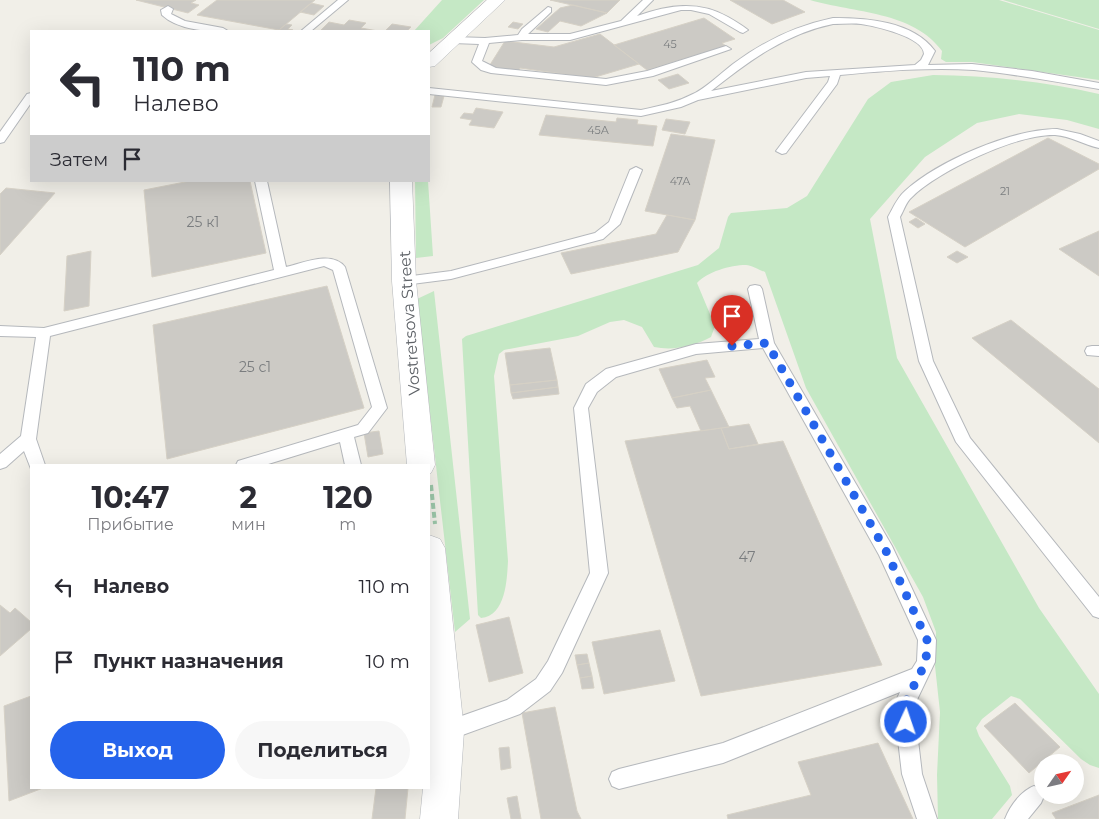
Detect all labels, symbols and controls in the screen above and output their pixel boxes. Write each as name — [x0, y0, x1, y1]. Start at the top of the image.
house number: 45 — [663, 37, 677, 51]
text: 110 m — [133, 47, 231, 90]
icon: left — [50, 50, 115, 115]
text: Налево — [133, 90, 219, 117]
house number: 45А — [587, 123, 610, 137]
icon: arrive — [118, 145, 146, 173]
text: Затем — [50, 148, 108, 171]
house number: 47А — [670, 174, 691, 188]
house number: 21 — [1000, 184, 1010, 198]
house number: 25 к1 — [187, 213, 219, 231]
street label: Vostretsova Street — [395, 250, 424, 396]
pin — [711, 295, 753, 346]
icon: arrive — [718, 302, 746, 330]
house number: 25 с1 — [239, 358, 271, 376]
text: 10:47 — [92, 479, 170, 516]
text: 2 — [240, 479, 257, 516]
text: 120 — [323, 479, 373, 516]
text: Прибытие — [87, 515, 174, 534]
text: мин — [231, 515, 266, 534]
text: m — [339, 515, 356, 534]
house number: 47 — [739, 548, 755, 566]
icon: left — [50, 573, 78, 601]
text: Налево — [93, 575, 169, 598]
text: 110 m — [359, 575, 410, 598]
icon: arrive — [50, 648, 78, 676]
text: Пункт назначения — [93, 650, 284, 673]
text: 10 m — [365, 650, 410, 673]
position arrow — [879, 695, 931, 747]
button: Выход — [50, 721, 225, 779]
button: Поделиться — [235, 721, 410, 779]
north arrow — [1034, 754, 1084, 804]
map controls — [1034, 754, 1084, 804]

